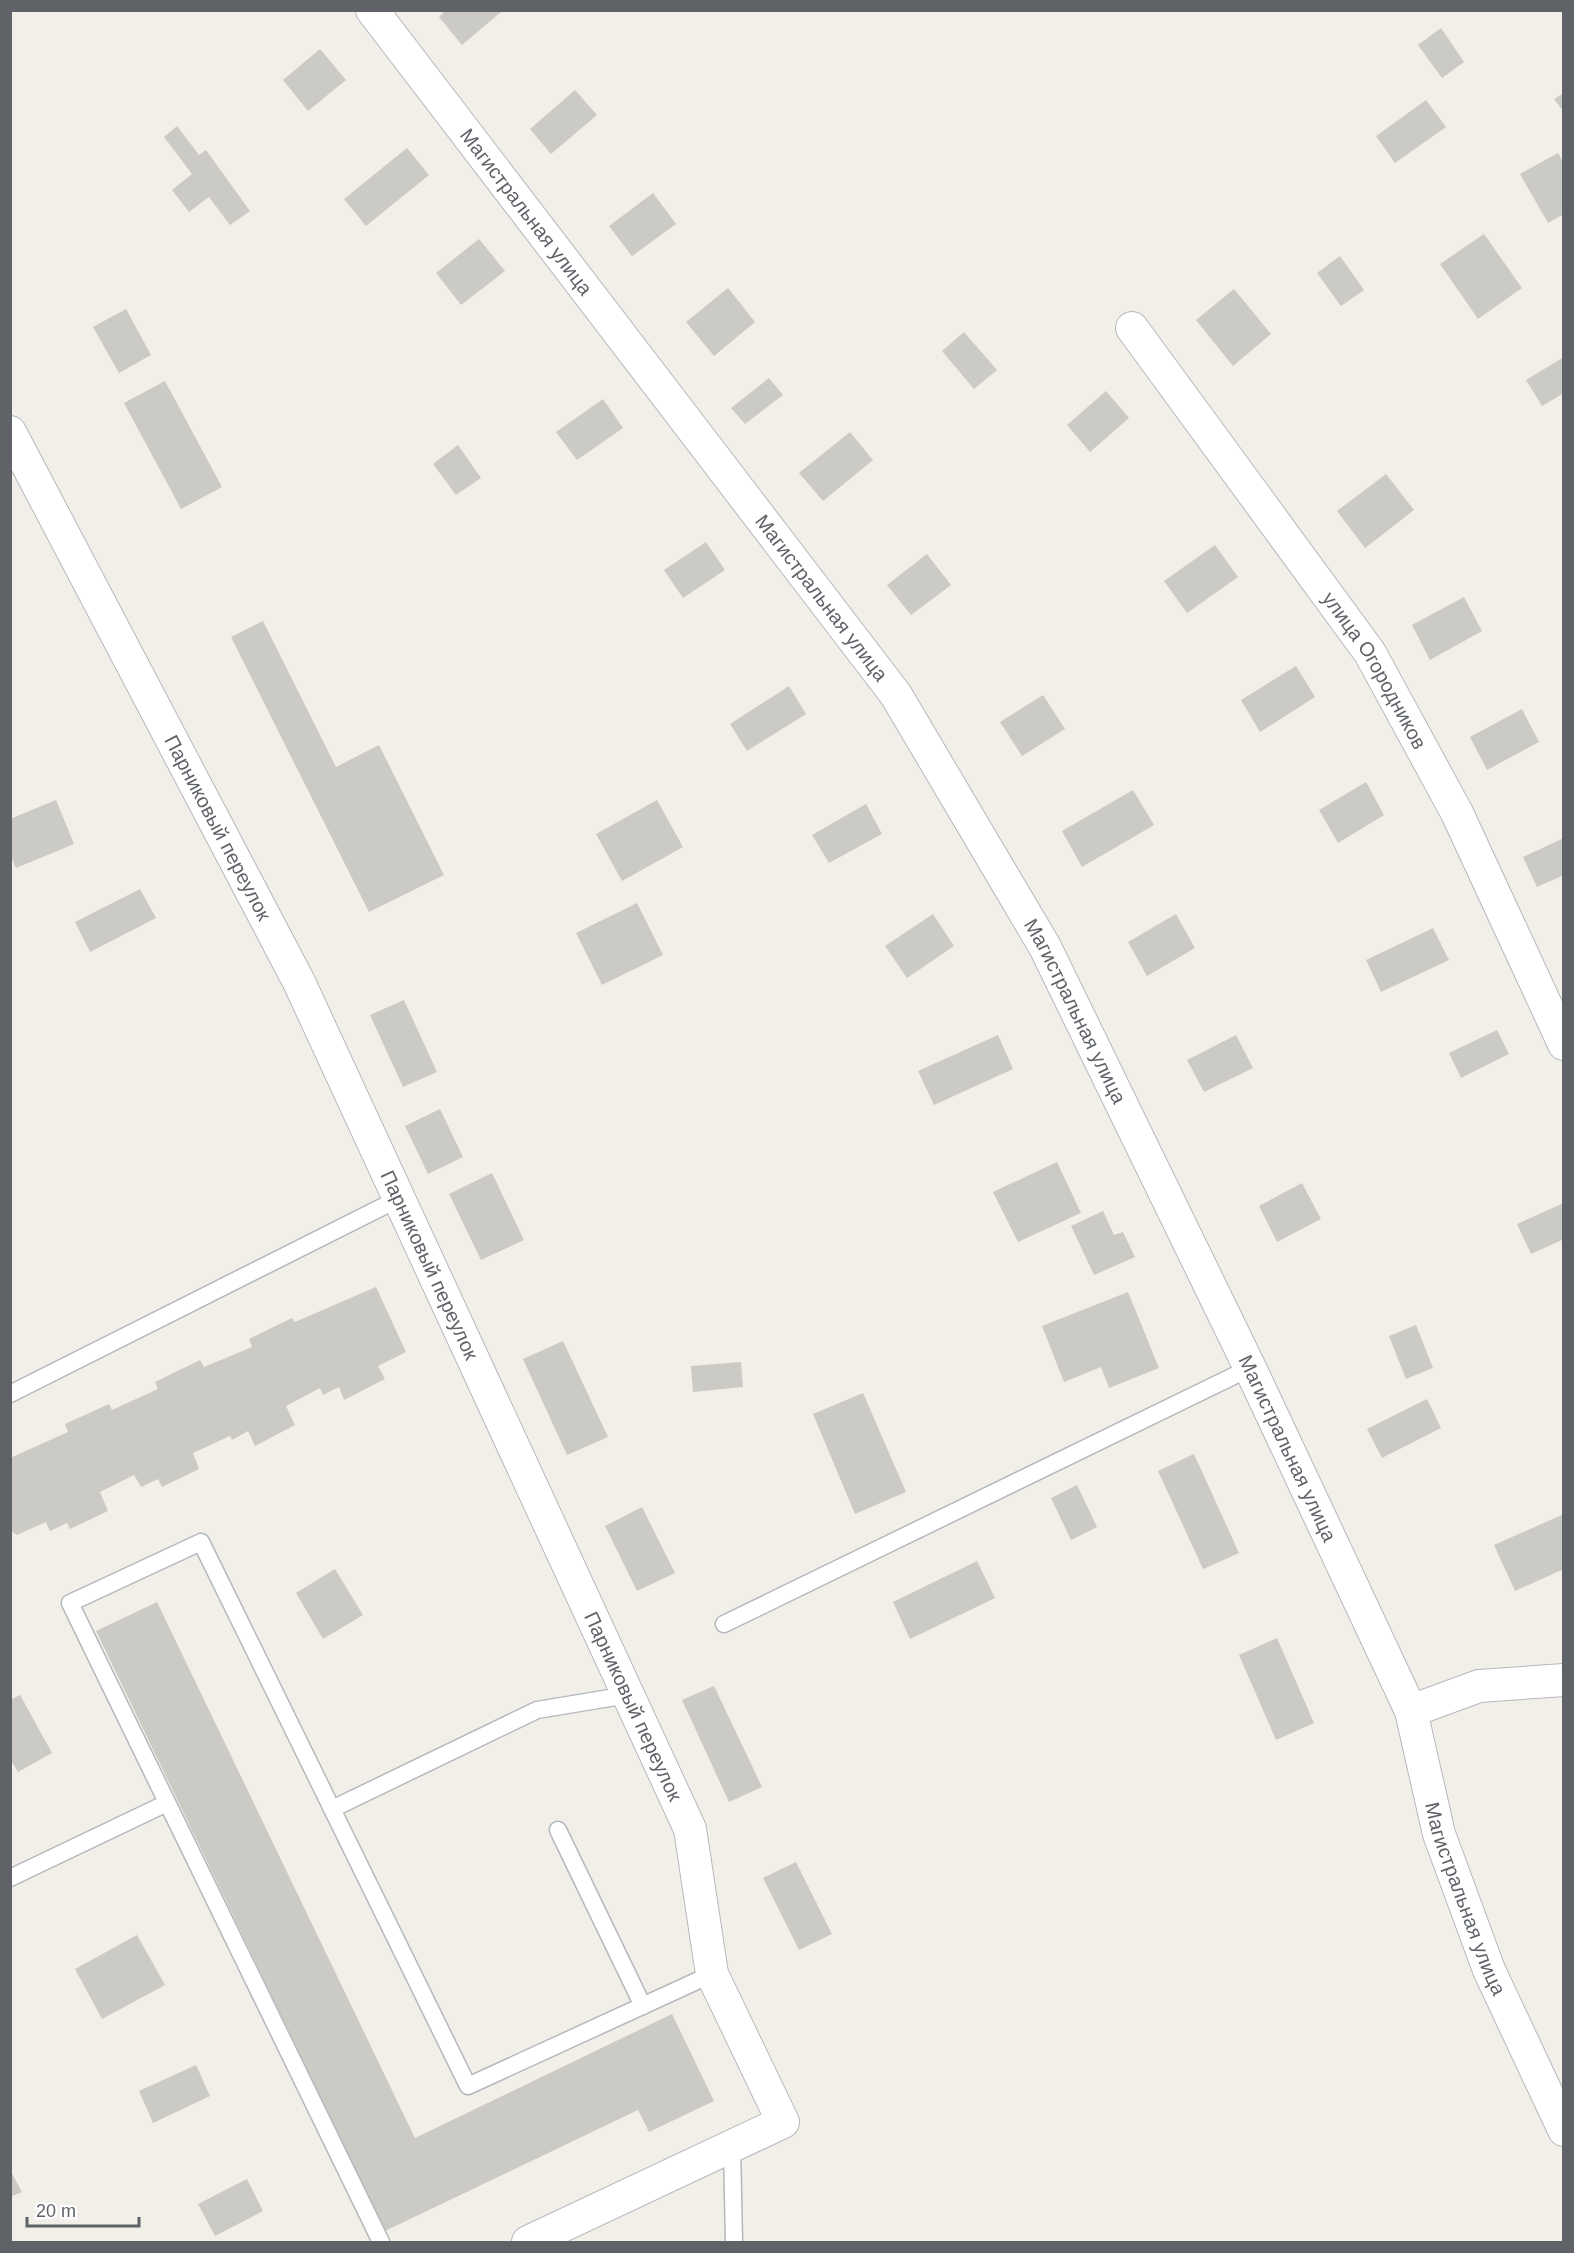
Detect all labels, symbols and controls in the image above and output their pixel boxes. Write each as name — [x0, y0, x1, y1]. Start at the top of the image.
street label: Магистральная улица — [456, 124, 597, 300]
street label: Магистральная улица — [751, 510, 893, 686]
street label: улица Огородников — [1318, 588, 1431, 753]
street label: Парниковый переулок — [160, 731, 276, 924]
street label: Магистральная улица — [1020, 915, 1131, 1108]
street label: Парниковый переулок — [376, 1167, 483, 1363]
street label: Магистральная улица — [1234, 1351, 1341, 1546]
street label: Парниковый переулок — [580, 1608, 687, 1805]
street label: Магистральная улица — [1421, 1800, 1511, 1999]
scale bar — [27, 2190, 140, 2228]
text: 20 m — [36, 2201, 76, 2221]

